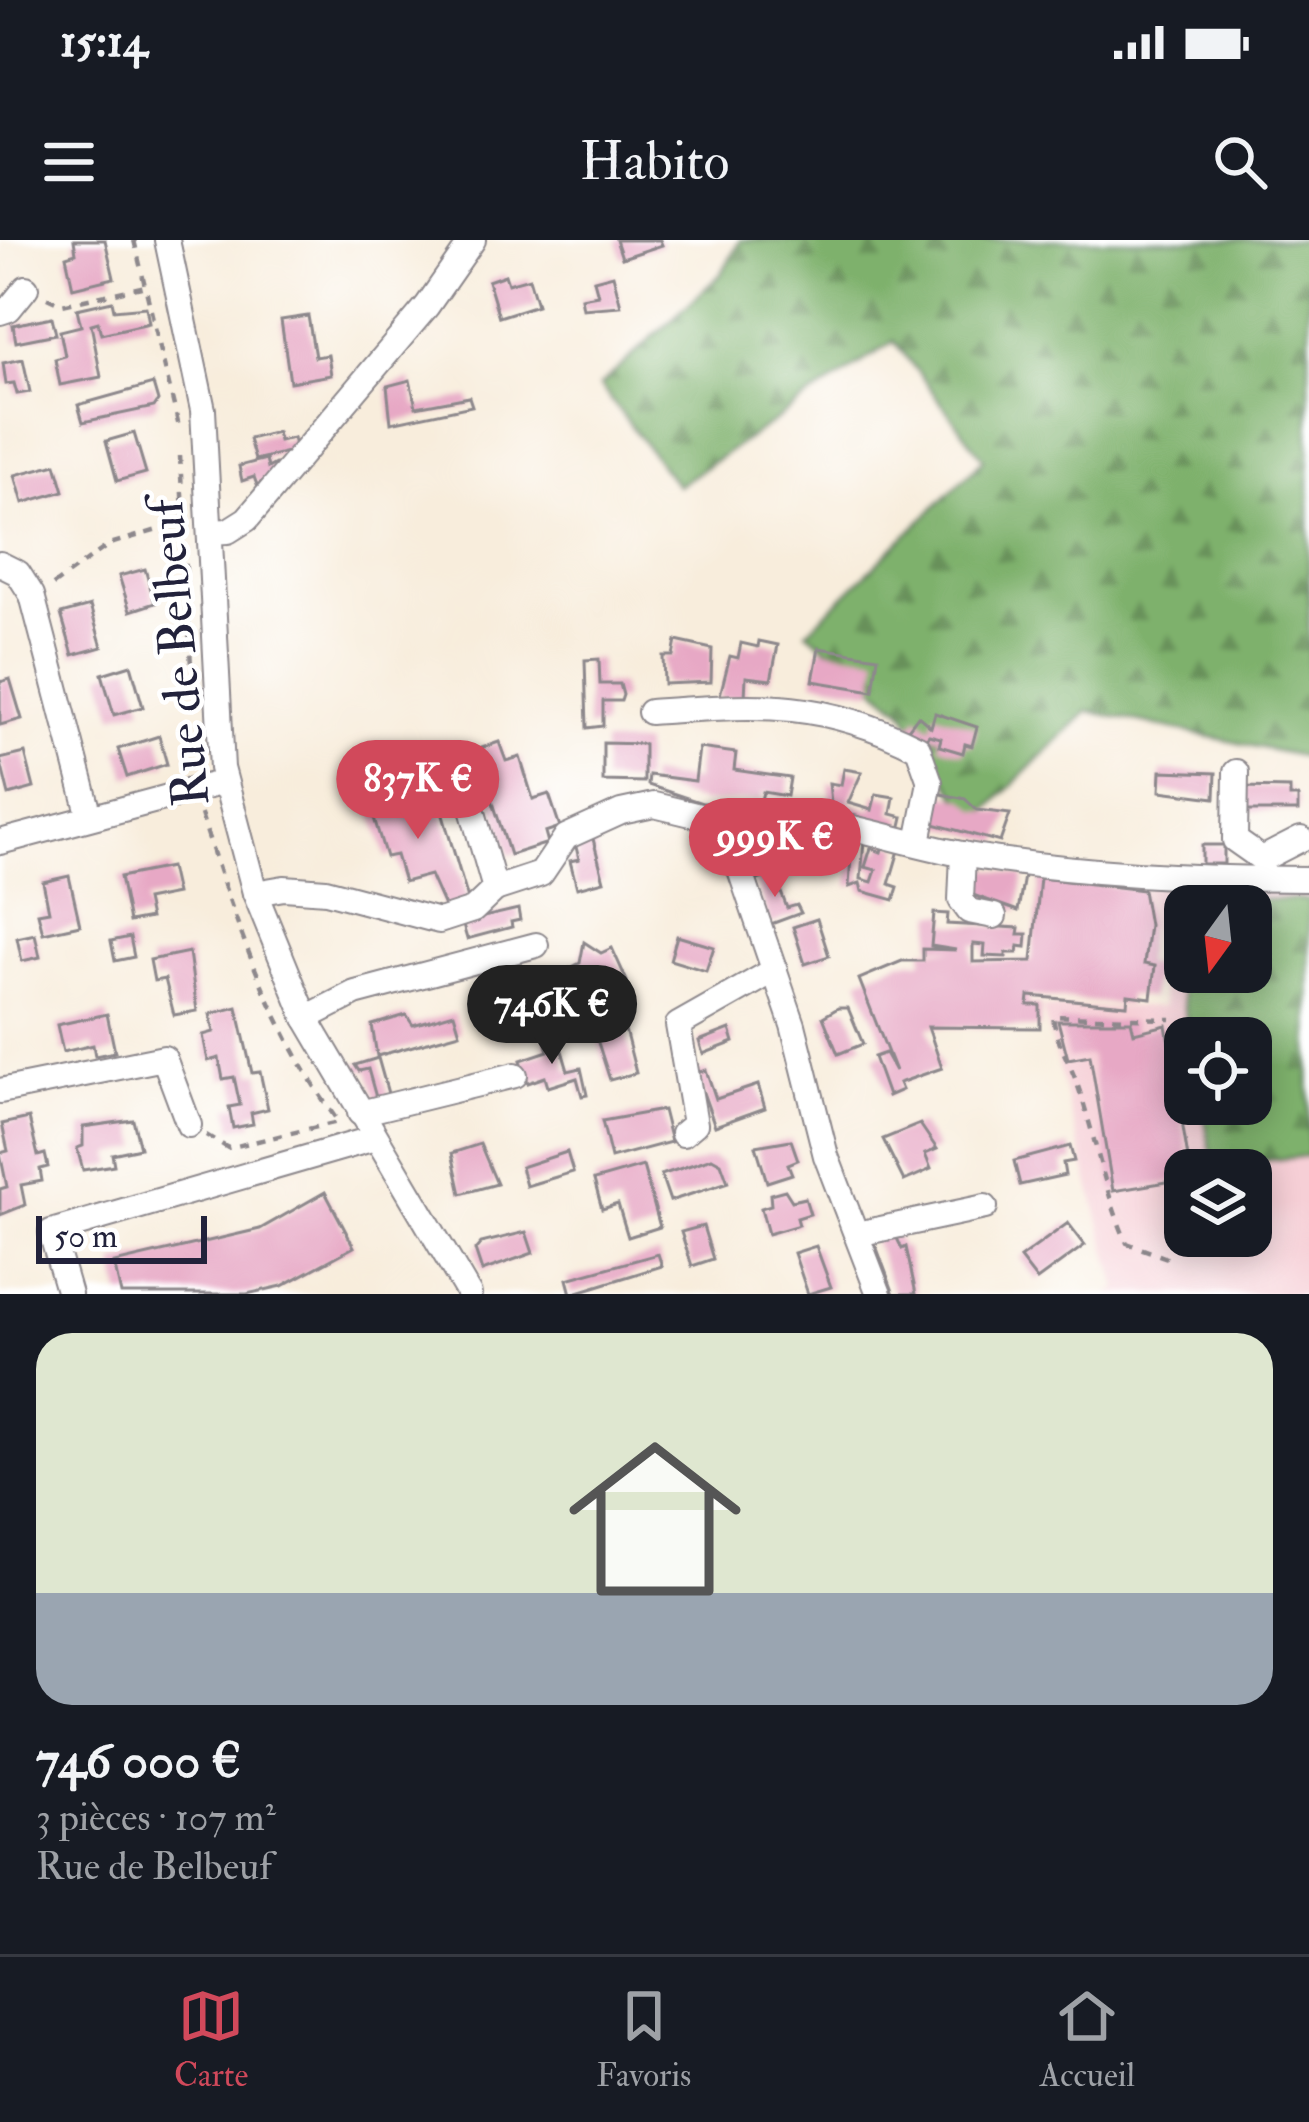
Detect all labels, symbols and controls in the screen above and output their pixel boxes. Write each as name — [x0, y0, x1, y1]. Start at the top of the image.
text: 15:14 — [60, 14, 147, 70]
text: Habito — [579, 128, 730, 196]
icon: menu — [36, 129, 102, 195]
icon: search — [1207, 129, 1273, 195]
street label: Rue de Belbeuf — [133, 489, 224, 809]
pin: 837K € — [320, 740, 516, 842]
text: 837K € — [363, 754, 473, 803]
pin: 999K € — [677, 798, 873, 900]
text: 999K € — [716, 812, 834, 861]
north arrow — [1164, 885, 1272, 993]
map controls — [1164, 885, 1272, 1257]
pin: 746K € — [454, 965, 650, 1067]
text: 746K € — [494, 979, 610, 1028]
button: locate — [1164, 1017, 1272, 1125]
button: layers — [1164, 1149, 1272, 1257]
scale bar — [36, 1210, 207, 1263]
text: 50 m — [54, 1216, 118, 1257]
icon: home — [547, 1411, 763, 1627]
text: 746 000 € — [36, 1729, 241, 1793]
text: 3 pièces · 107 m² — [36, 1793, 276, 1842]
text: Rue de Belbeuf — [36, 1842, 272, 1891]
tab: Carte — [174, 1983, 248, 2096]
tab: Favoris — [596, 1983, 691, 2096]
tab: Accueil — [1039, 1983, 1135, 2096]

